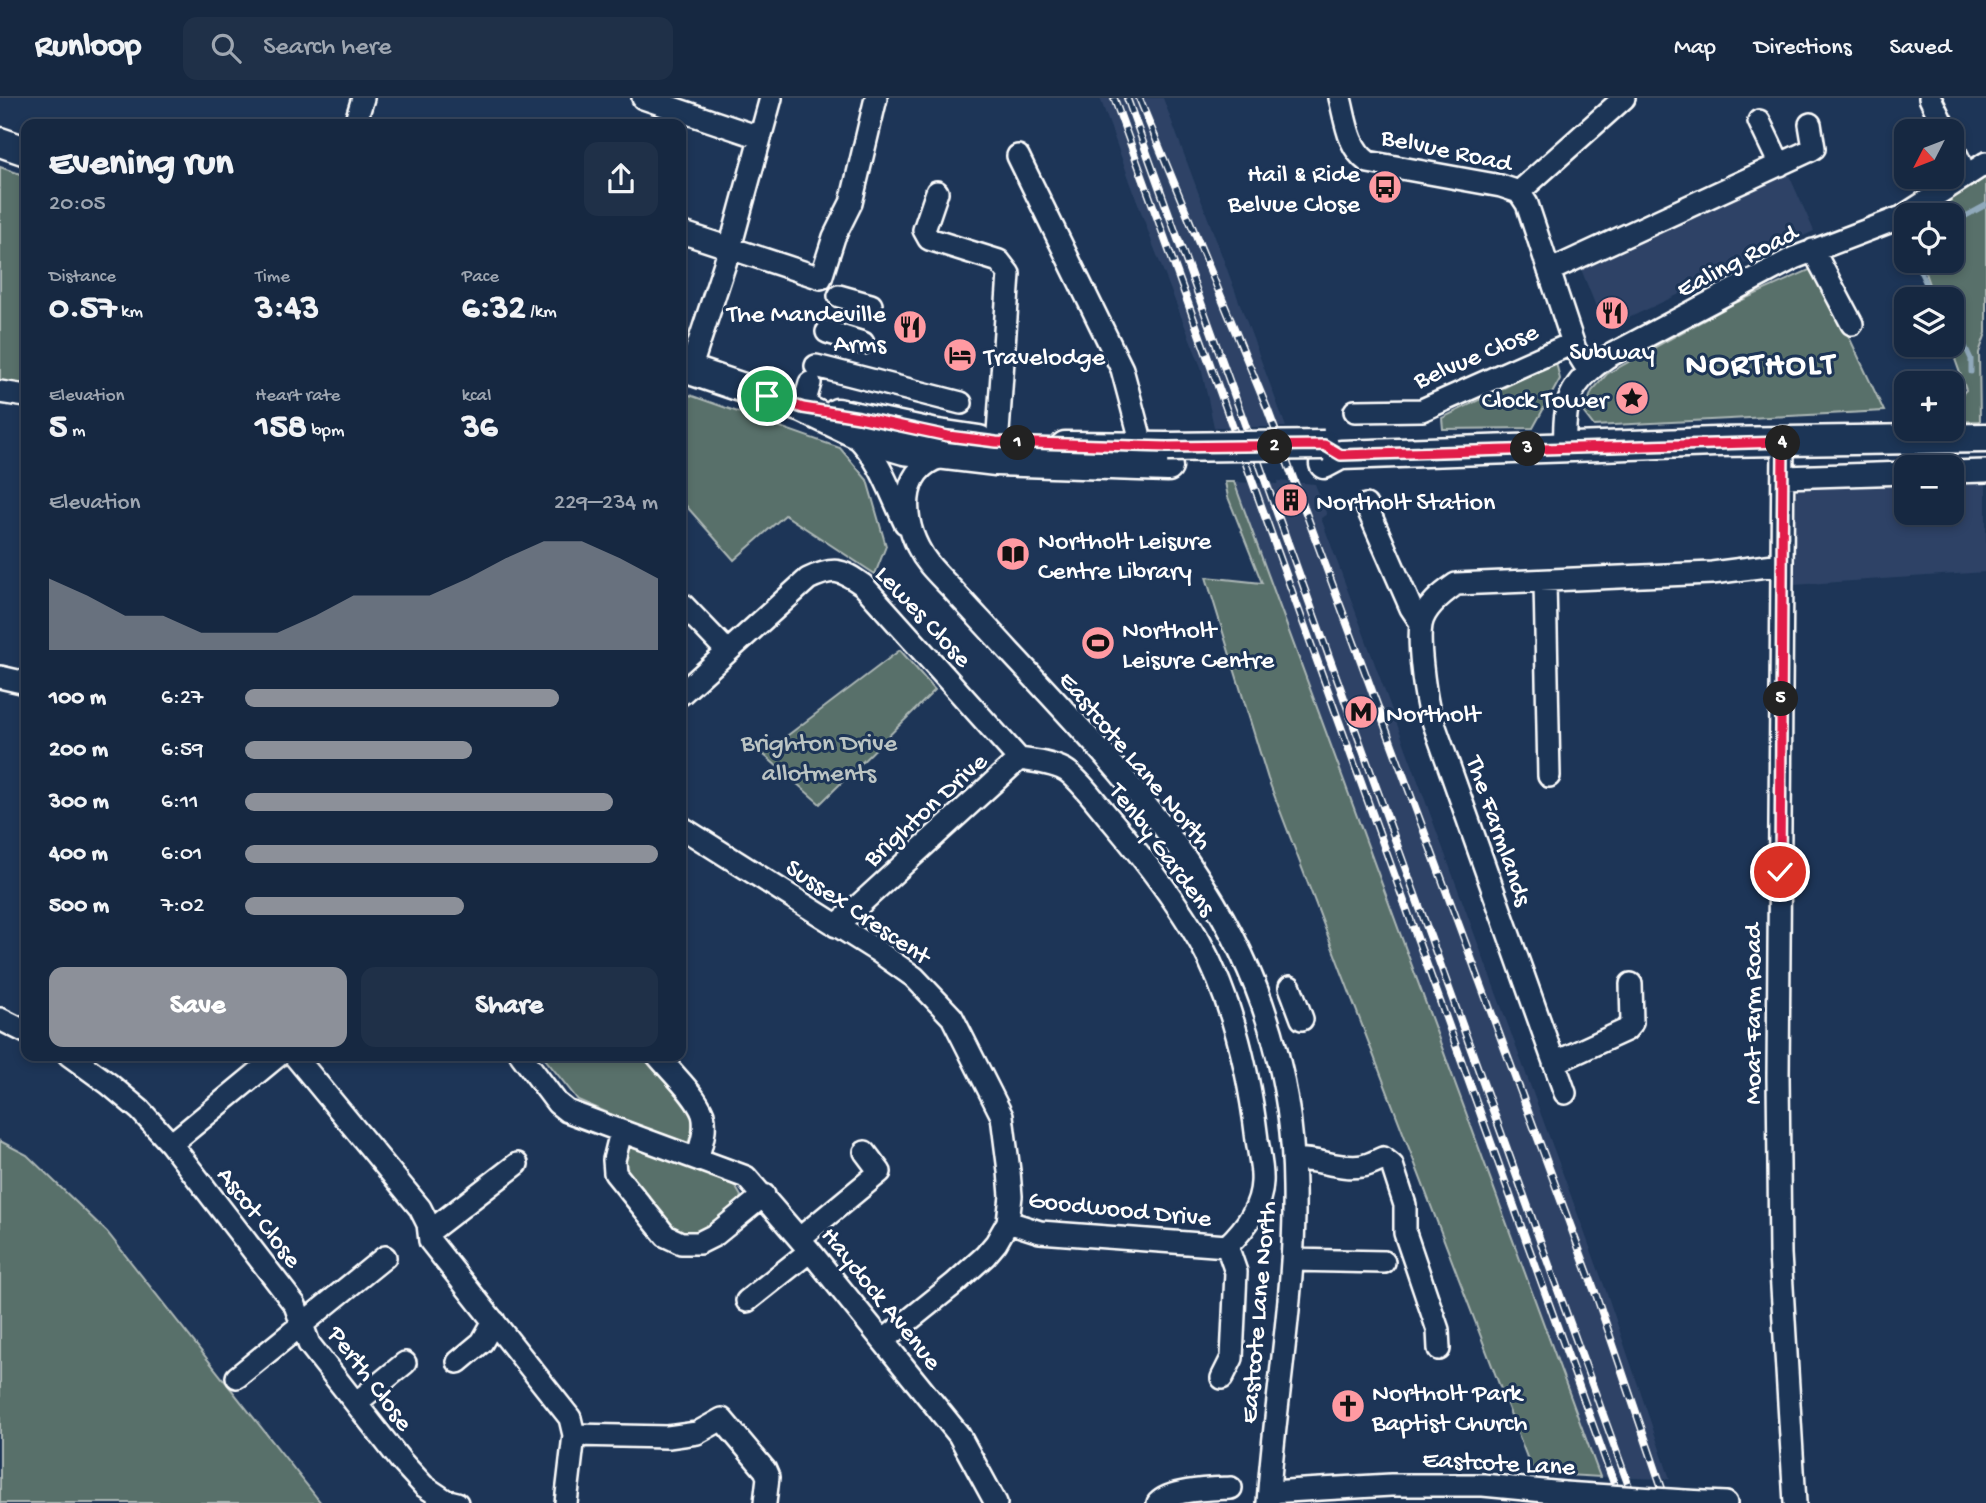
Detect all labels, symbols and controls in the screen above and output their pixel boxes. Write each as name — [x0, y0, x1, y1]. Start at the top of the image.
search box — [183, 17, 673, 80]
text: Runloop — [35, 29, 141, 67]
icon: search — [207, 29, 245, 67]
text: Search here — [263, 33, 391, 64]
text: Map — [1674, 34, 1716, 63]
text: Directions — [1754, 34, 1852, 63]
text: Saved — [1890, 34, 1951, 63]
north arrow — [1894, 119, 1964, 189]
map controls — [1894, 119, 1964, 525]
street label: Belvue Road — [1377, 123, 1516, 182]
button: share — [584, 142, 658, 216]
text: Evening run — [49, 143, 233, 187]
place label: Hail & Ride Belvue Close — [1227, 161, 1361, 222]
bus stop icon: Hail & Ride Belvue Close — [1366, 168, 1404, 206]
text: 20:05 — [49, 191, 106, 218]
button: locate — [1894, 203, 1964, 273]
street label: Ealing Road — [1672, 218, 1805, 307]
text: Distance — [49, 266, 116, 289]
text: Time — [255, 266, 290, 289]
text: Pace — [462, 266, 499, 289]
button: layers — [1894, 287, 1964, 357]
text: 0.57 — [49, 289, 116, 330]
text: 3:43 — [255, 289, 319, 330]
text: 6:32 — [462, 289, 526, 330]
restaurant icon: Subway — [1593, 294, 1631, 332]
text: km — [116, 301, 143, 324]
text: /km — [526, 301, 557, 324]
place label: The Mandeville Arms — [725, 301, 887, 362]
restaurant icon: The Mandeville Arms — [891, 308, 929, 346]
street label: Belvue Close — [1409, 318, 1544, 399]
hotel icon: Travelodge — [941, 336, 979, 374]
place label: Subway — [1569, 339, 1655, 370]
place label: Travelodge — [982, 344, 1106, 375]
district label: NORTHOLT — [1686, 348, 1837, 386]
pin — [737, 366, 797, 426]
button: + — [1894, 371, 1964, 441]
icon: arrive — [748, 377, 786, 415]
place icon: Clock Tower — [1613, 379, 1651, 417]
text: Elevation — [49, 385, 125, 408]
text: Heart rate — [255, 385, 340, 408]
text: kcal — [462, 385, 491, 408]
place label: Clock Tower — [1482, 387, 1611, 418]
text: 5 — [49, 408, 67, 449]
text: 158 — [255, 408, 307, 449]
text: 36 — [462, 408, 498, 449]
text: m — [67, 420, 85, 443]
text: bpm — [307, 420, 344, 443]
pin: 1 — [1000, 426, 1036, 460]
pin: 4 — [1766, 426, 1800, 460]
pin: 2 — [1258, 430, 1292, 464]
text: 1 — [1014, 431, 1021, 454]
text: 4 — [1778, 431, 1787, 454]
pin: 3 — [1510, 432, 1546, 466]
text: 2 — [1270, 435, 1279, 458]
text: 3 — [1523, 437, 1532, 460]
button: − — [1894, 455, 1964, 525]
building icon: Northolt Station — [1272, 481, 1310, 519]
place label: Northolt Station — [1316, 489, 1496, 520]
text: Elevation — [49, 490, 140, 517]
text: 229–234 m — [554, 490, 658, 517]
place label: Northolt Leisure Centre Library — [1038, 528, 1212, 589]
library icon: Northolt Leisure Centre Library — [994, 535, 1032, 573]
street label: Lewes Close — [867, 560, 977, 676]
place label: Northolt Leisure Centre — [1122, 617, 1275, 678]
sports icon: Northolt Leisure Centre — [1079, 624, 1117, 662]
street label: Eastcote Lane North — [1050, 666, 1217, 857]
pin: 5 — [1764, 682, 1798, 716]
text: 100 m — [49, 685, 106, 712]
text: 6:27 — [161, 685, 203, 712]
text: 5 — [1776, 687, 1786, 710]
metro station icon: Northolt — [1342, 693, 1380, 731]
place label: Northolt — [1386, 701, 1482, 732]
park label: Brighton Drive allotments — [740, 730, 898, 791]
text: 200 m — [49, 737, 108, 764]
text: 6:59 — [161, 737, 204, 764]
street label: Brighton Drive — [858, 747, 996, 876]
street label: The Farmlands — [1456, 751, 1537, 912]
street label: Tenby Gardens — [1099, 776, 1222, 925]
text: 300 m — [49, 789, 109, 816]
text: 6:11 — [161, 789, 198, 816]
text: 400 m — [49, 841, 108, 868]
text: 6:01 — [161, 841, 202, 868]
pin — [1750, 842, 1810, 902]
icon: check — [1761, 853, 1799, 891]
street label: Sussex Crescent — [778, 854, 937, 975]
text: 500 m — [49, 893, 109, 920]
text: 7:02 — [161, 893, 205, 920]
street label: Moat Farm Road — [1740, 922, 1771, 1105]
button: Save — [49, 967, 347, 1047]
button: Share — [361, 967, 658, 1047]
street label: Ascot Close — [208, 1162, 307, 1276]
street label: Goodwood Drive — [1026, 1186, 1213, 1237]
street label: Eastcote Lane North — [1235, 1200, 1286, 1425]
street label: Haydock Avenue — [812, 1222, 947, 1378]
street label: Perth Close — [318, 1320, 418, 1439]
place label: Northolt Park Baptist Church — [1371, 1380, 1527, 1441]
church icon: Northolt Park Baptist Church — [1329, 1387, 1367, 1425]
street label: Eastcote Lane — [1422, 1446, 1577, 1485]

